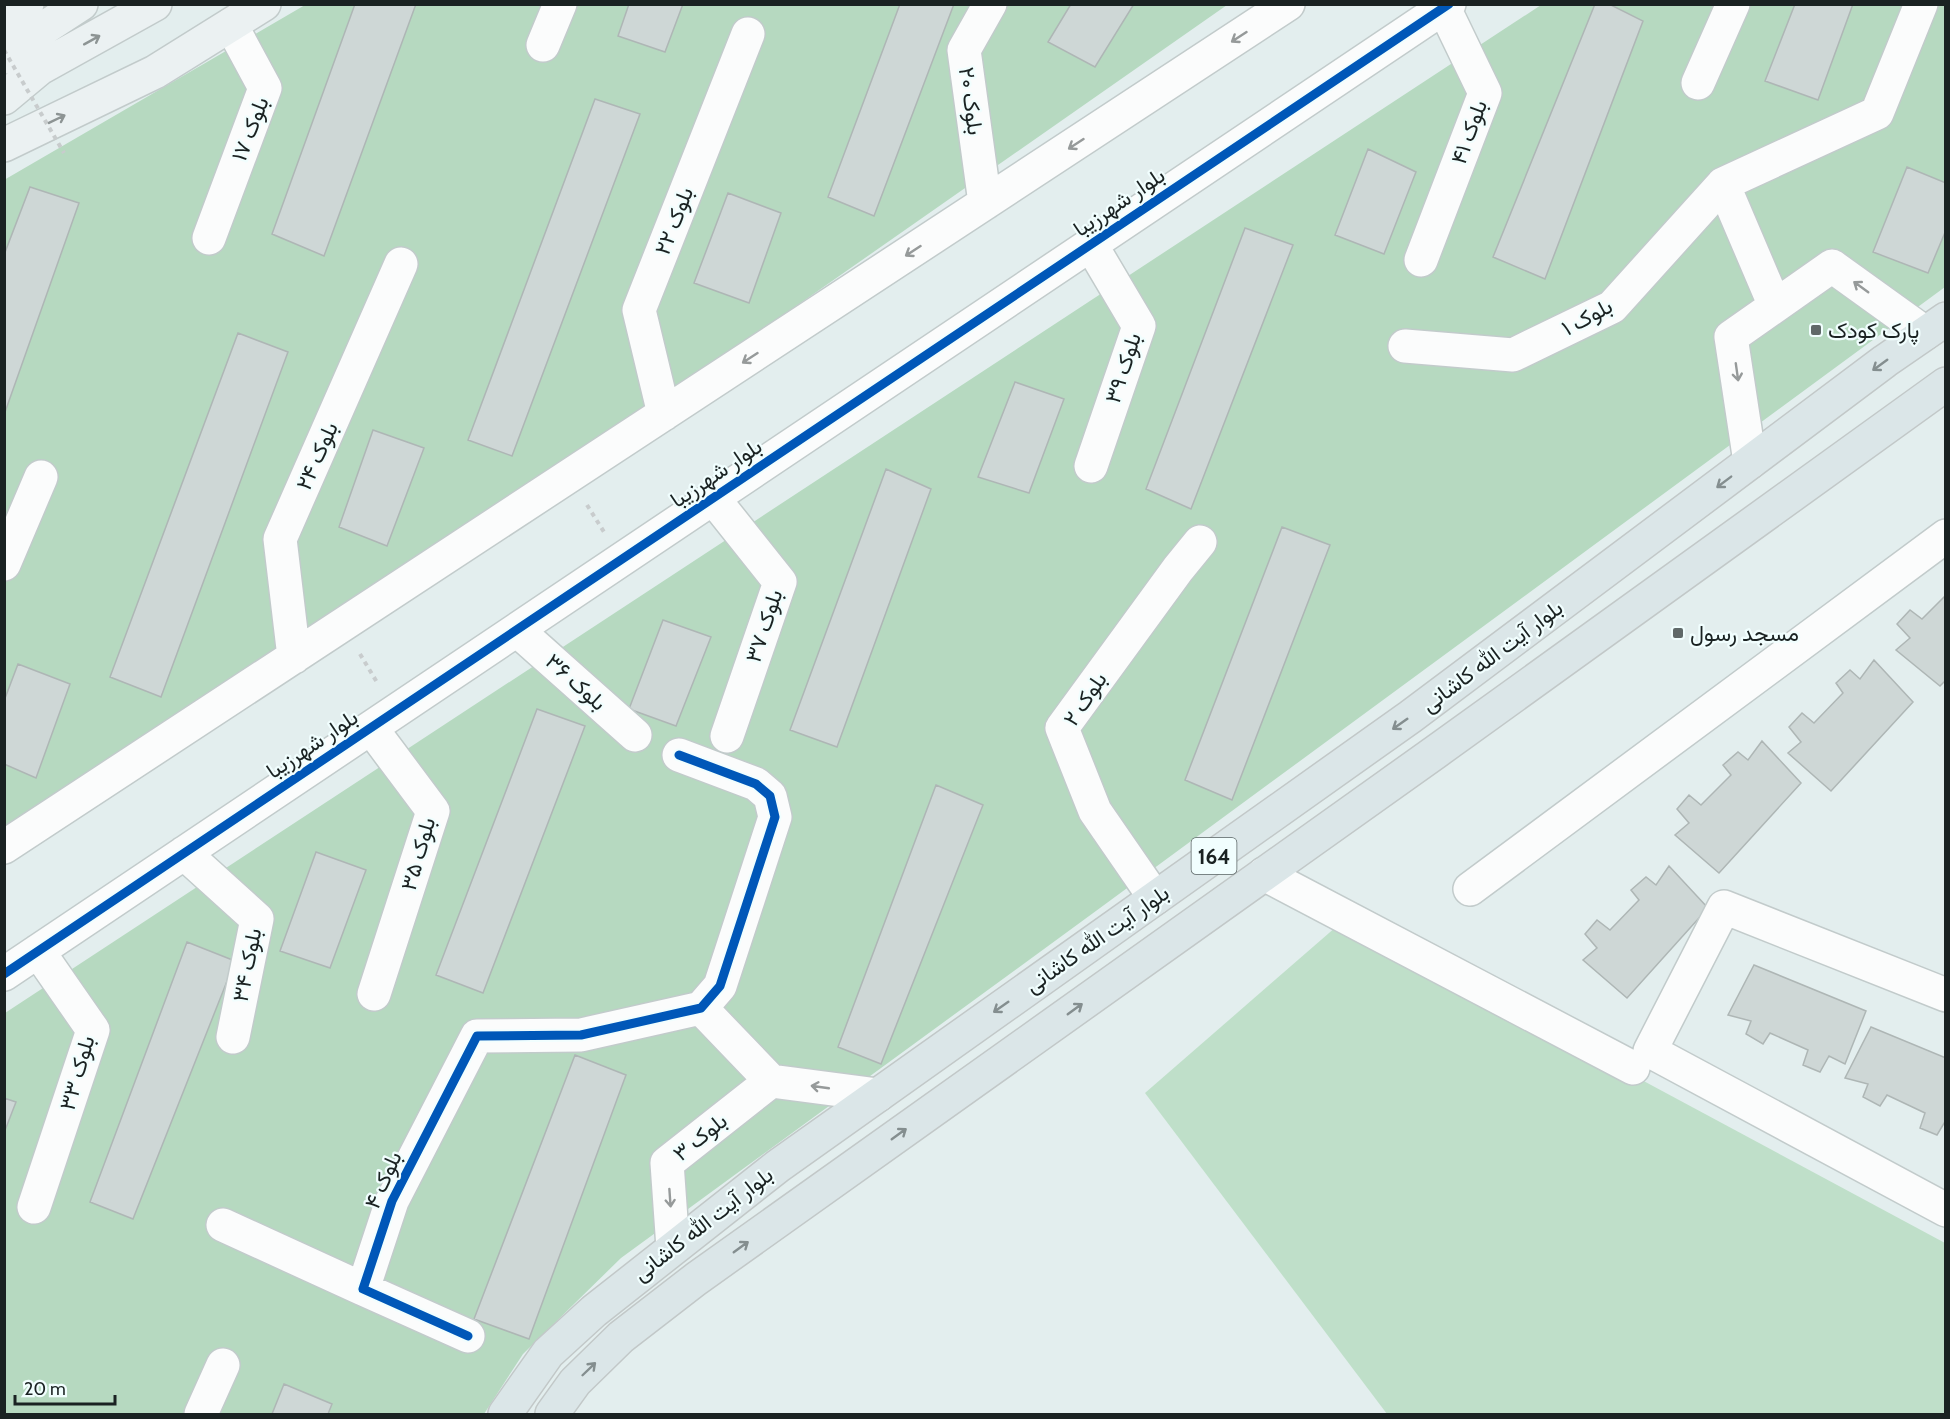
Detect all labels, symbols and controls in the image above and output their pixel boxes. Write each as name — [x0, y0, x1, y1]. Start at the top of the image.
one-way arrow — [1230, 30, 1247, 43]
one-way arrow — [82, 34, 100, 45]
street label: بلوک ۲۰ — [953, 65, 989, 137]
street label: بلوک ۱۷ — [225, 93, 275, 165]
street label: بلوک ۴۱ — [1445, 96, 1493, 168]
one-way arrow — [48, 113, 66, 125]
one-way arrow — [1068, 138, 1084, 150]
street label: بلوار شهرزیبا — [1068, 161, 1170, 243]
street label: بلوک ۲۲ — [649, 183, 699, 259]
one-way arrow — [905, 245, 921, 257]
one-way arrow — [1853, 280, 1869, 293]
street label: بلوک ۱ — [1557, 292, 1617, 342]
place label: پارک کودک — [1828, 317, 1919, 345]
marker: پارک کودک — [1809, 323, 1823, 337]
street label: بلوک ۳۹ — [1099, 329, 1147, 407]
one-way arrow — [741, 351, 758, 364]
one-way arrow — [1873, 358, 1889, 371]
one-way arrow — [1731, 362, 1742, 382]
street label: بلوک ۲۴ — [290, 418, 344, 494]
street label: بلوار شهرزیبا — [665, 432, 767, 514]
one-way arrow — [1717, 475, 1733, 488]
street label: بلوک ۳۷ — [740, 586, 788, 666]
street label: بلوار آیت الله کاشانی — [1416, 594, 1568, 718]
place label: مسجد رسول — [1690, 620, 1799, 647]
marker: مسجد رسول — [1671, 626, 1685, 640]
street label: بلوک ۳۶ — [540, 648, 612, 716]
street label: بلوک ۲ — [1057, 667, 1113, 731]
street label: بلوار شهرزیبا — [261, 703, 363, 785]
one-way arrow — [1392, 718, 1408, 730]
street label: بلوک ۳۵ — [395, 814, 441, 894]
road number: 164 — [1192, 838, 1236, 874]
street label: بلوار آیت الله کاشانی — [1020, 879, 1174, 999]
street label: بلوک ۳۴ — [227, 926, 267, 1004]
one-way arrow — [994, 1001, 1010, 1013]
one-way arrow — [1067, 1002, 1083, 1015]
street label: بلوک ۳۳ — [53, 1033, 101, 1113]
one-way arrow — [810, 1082, 830, 1093]
street label: بلوک ۳ — [667, 1107, 733, 1167]
one-way arrow — [891, 1128, 907, 1140]
street label: بلوک ۴ — [358, 1147, 408, 1213]
street label: بلوار آیت الله کاشانی — [628, 1161, 778, 1287]
one-way arrow — [664, 1187, 675, 1207]
one-way arrow — [732, 1241, 748, 1253]
one-way arrow — [581, 1362, 596, 1376]
scale bar — [15, 1368, 116, 1406]
text: 20 m — [24, 1378, 66, 1400]

